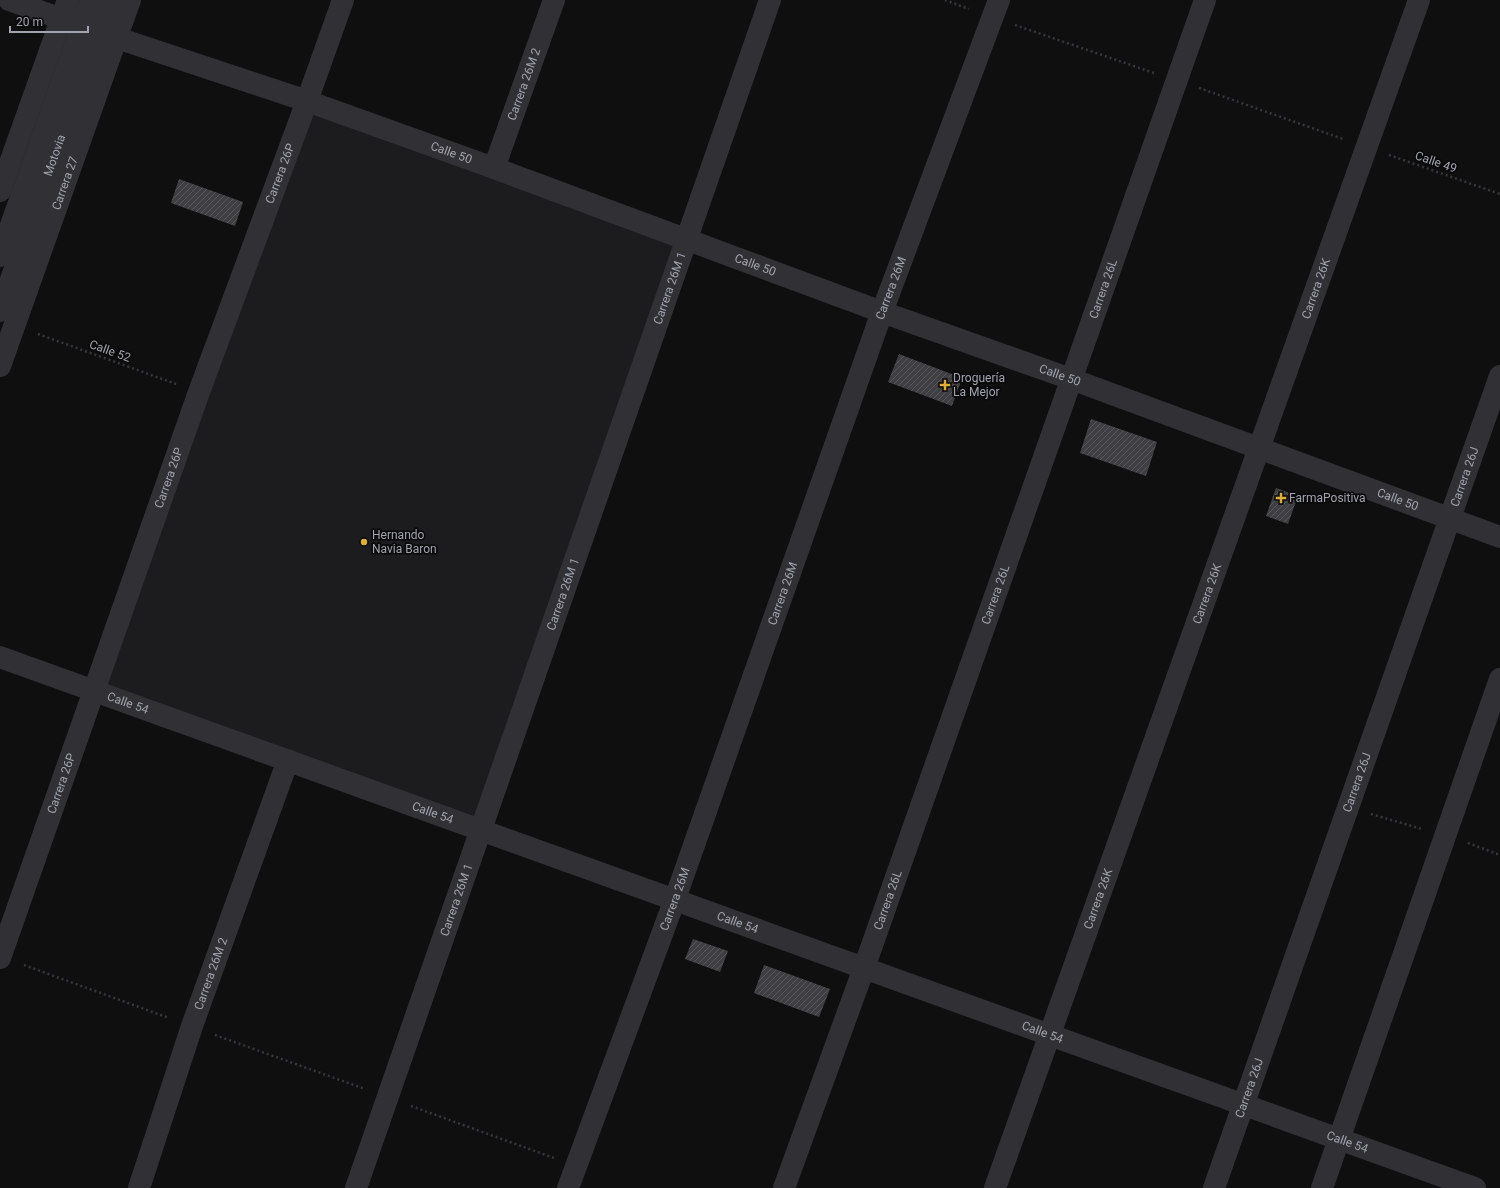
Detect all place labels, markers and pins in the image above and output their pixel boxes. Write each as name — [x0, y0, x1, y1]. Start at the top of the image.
place label: Droguería La Mejor — [953, 371, 1005, 399]
marker: Droguería La Mejor — [940, 380, 950, 390]
place label: FarmaPositiva — [1289, 491, 1366, 505]
marker: FarmaPositiva — [1276, 493, 1286, 503]
place label: Hernando Navia Baron — [372, 528, 437, 556]
marker: Hernando Navia Baron — [359, 537, 369, 547]

